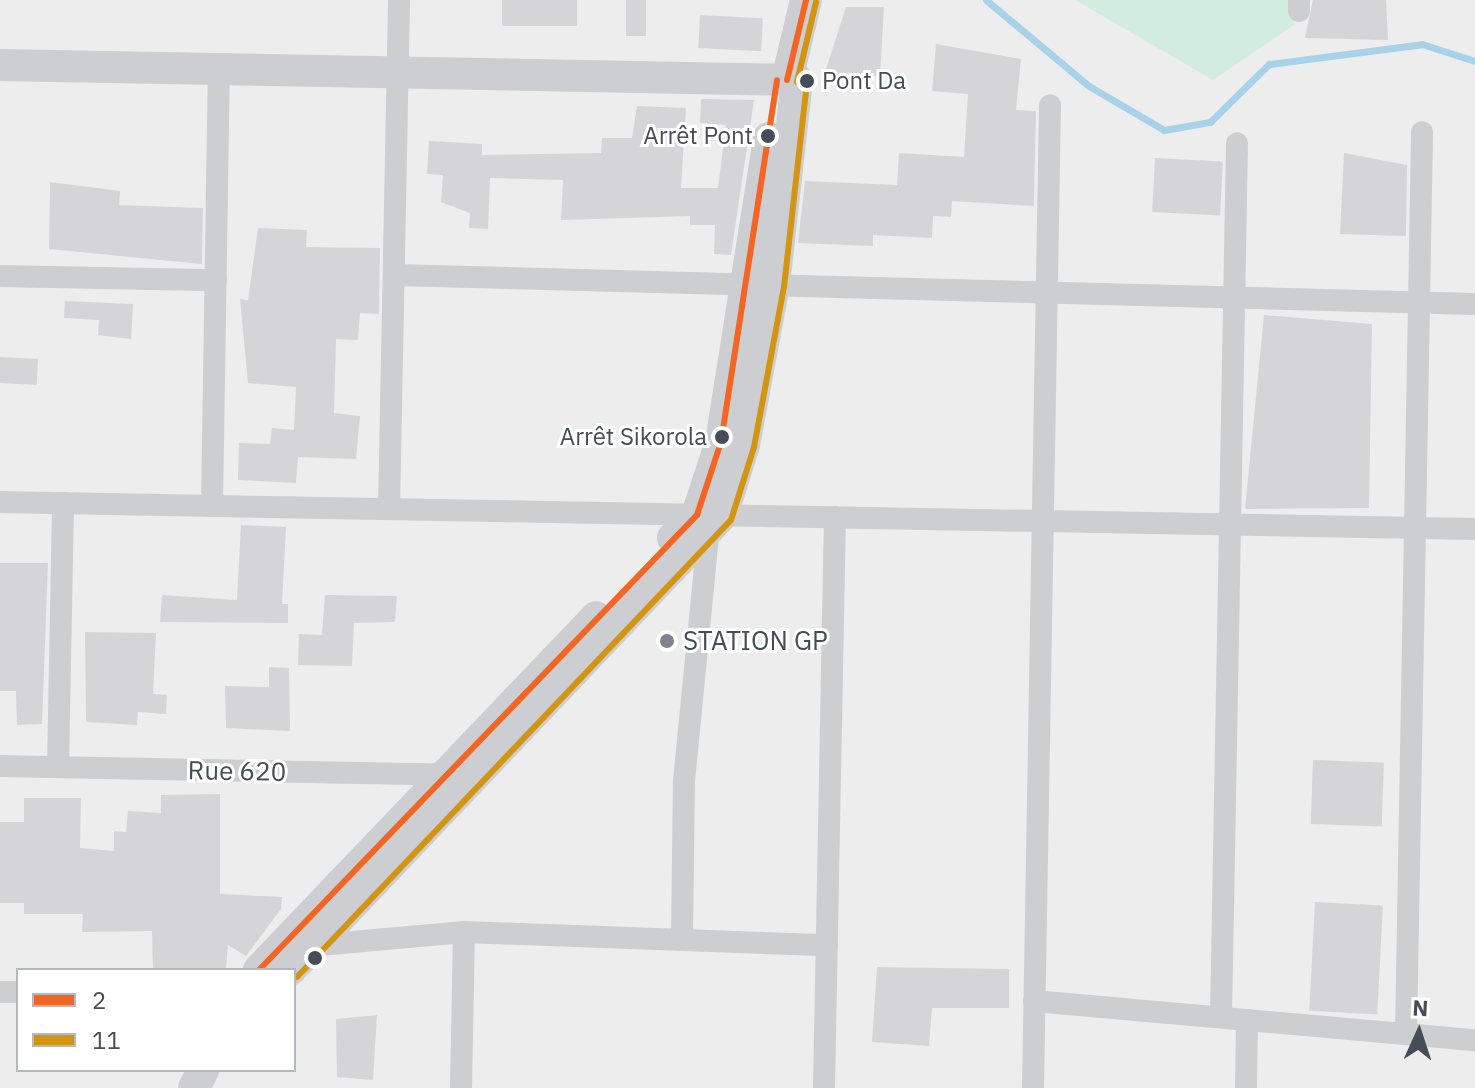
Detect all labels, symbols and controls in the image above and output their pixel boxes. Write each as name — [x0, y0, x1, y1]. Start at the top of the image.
place label: Pont Da — [822, 67, 906, 95]
marker: Pont Da — [799, 73, 815, 89]
place label: Arrêt Pont — [643, 122, 753, 150]
marker: Arrêt Pont — [760, 128, 776, 144]
place label: Arrêt Sikorola — [560, 423, 707, 451]
marker: Arrêt Sikorola — [714, 429, 730, 445]
place label: STATION GP — [683, 625, 828, 657]
marker: STATION GP — [658, 632, 676, 650]
street label: Rue 620 — [187, 755, 287, 787]
unlabelled marker — [307, 950, 323, 966]
legend — [16, 968, 296, 1072]
text: 2 — [92, 984, 106, 1016]
north arrow — [1379, 992, 1459, 1072]
text: N — [1412, 993, 1429, 1022]
text: 11 — [92, 1024, 121, 1056]

